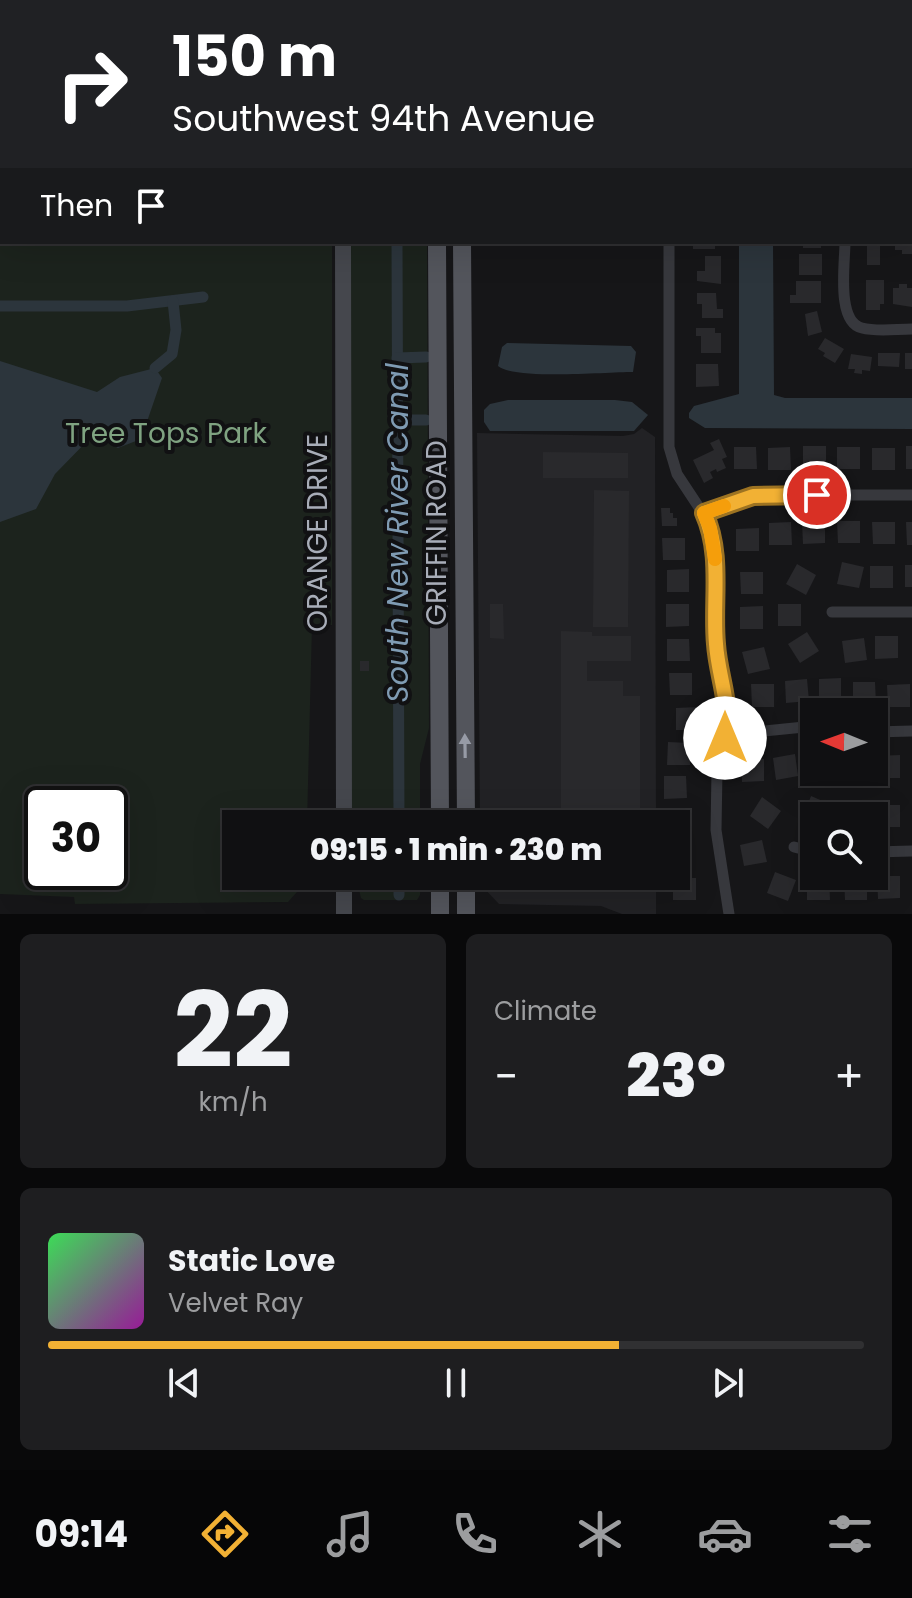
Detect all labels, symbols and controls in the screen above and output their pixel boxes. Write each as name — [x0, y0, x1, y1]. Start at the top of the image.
text: 150 m — [172, 17, 337, 96]
icon: right — [40, 32, 144, 136]
text: Southwest 94th Avenue — [172, 93, 595, 144]
text: Then — [40, 184, 113, 227]
icon: arrive — [129, 184, 173, 228]
water label: South New River Canal — [376, 363, 419, 703]
park label: Tree Tops Park — [65, 414, 268, 453]
street label: ORANGE DRIVE — [298, 434, 337, 632]
street label: GRIFFIN ROAD — [417, 440, 456, 626]
pin — [783, 461, 851, 529]
icon: arrive — [795, 473, 839, 517]
position arrow — [683, 696, 767, 780]
north arrow — [800, 698, 888, 786]
map controls — [800, 698, 888, 890]
one-way arrow — [459, 733, 471, 758]
speed limit sign: 30 — [24, 786, 128, 890]
button: search — [800, 802, 888, 890]
text: 09:15 · 1 min · 230 m — [310, 828, 602, 871]
text: 22 — [174, 958, 292, 1103]
text: Climate — [494, 993, 597, 1029]
text: 23° — [626, 1034, 726, 1118]
text: − — [494, 1046, 518, 1107]
text: + — [834, 1046, 864, 1107]
text: km/h — [198, 1084, 268, 1120]
text: Static Love — [168, 1239, 335, 1282]
text: Velvet Ray — [168, 1285, 303, 1321]
icon: previous — [162, 1361, 206, 1405]
icon: pause — [434, 1361, 478, 1405]
icon: next — [706, 1361, 750, 1405]
icon: directions — [197, 1506, 253, 1562]
icon: music — [322, 1506, 378, 1562]
icon: phone — [447, 1506, 503, 1562]
icon: climate — [572, 1506, 628, 1562]
icon: car — [697, 1506, 753, 1562]
icon: filters — [822, 1506, 878, 1562]
text: 09:14 — [34, 1509, 128, 1560]

